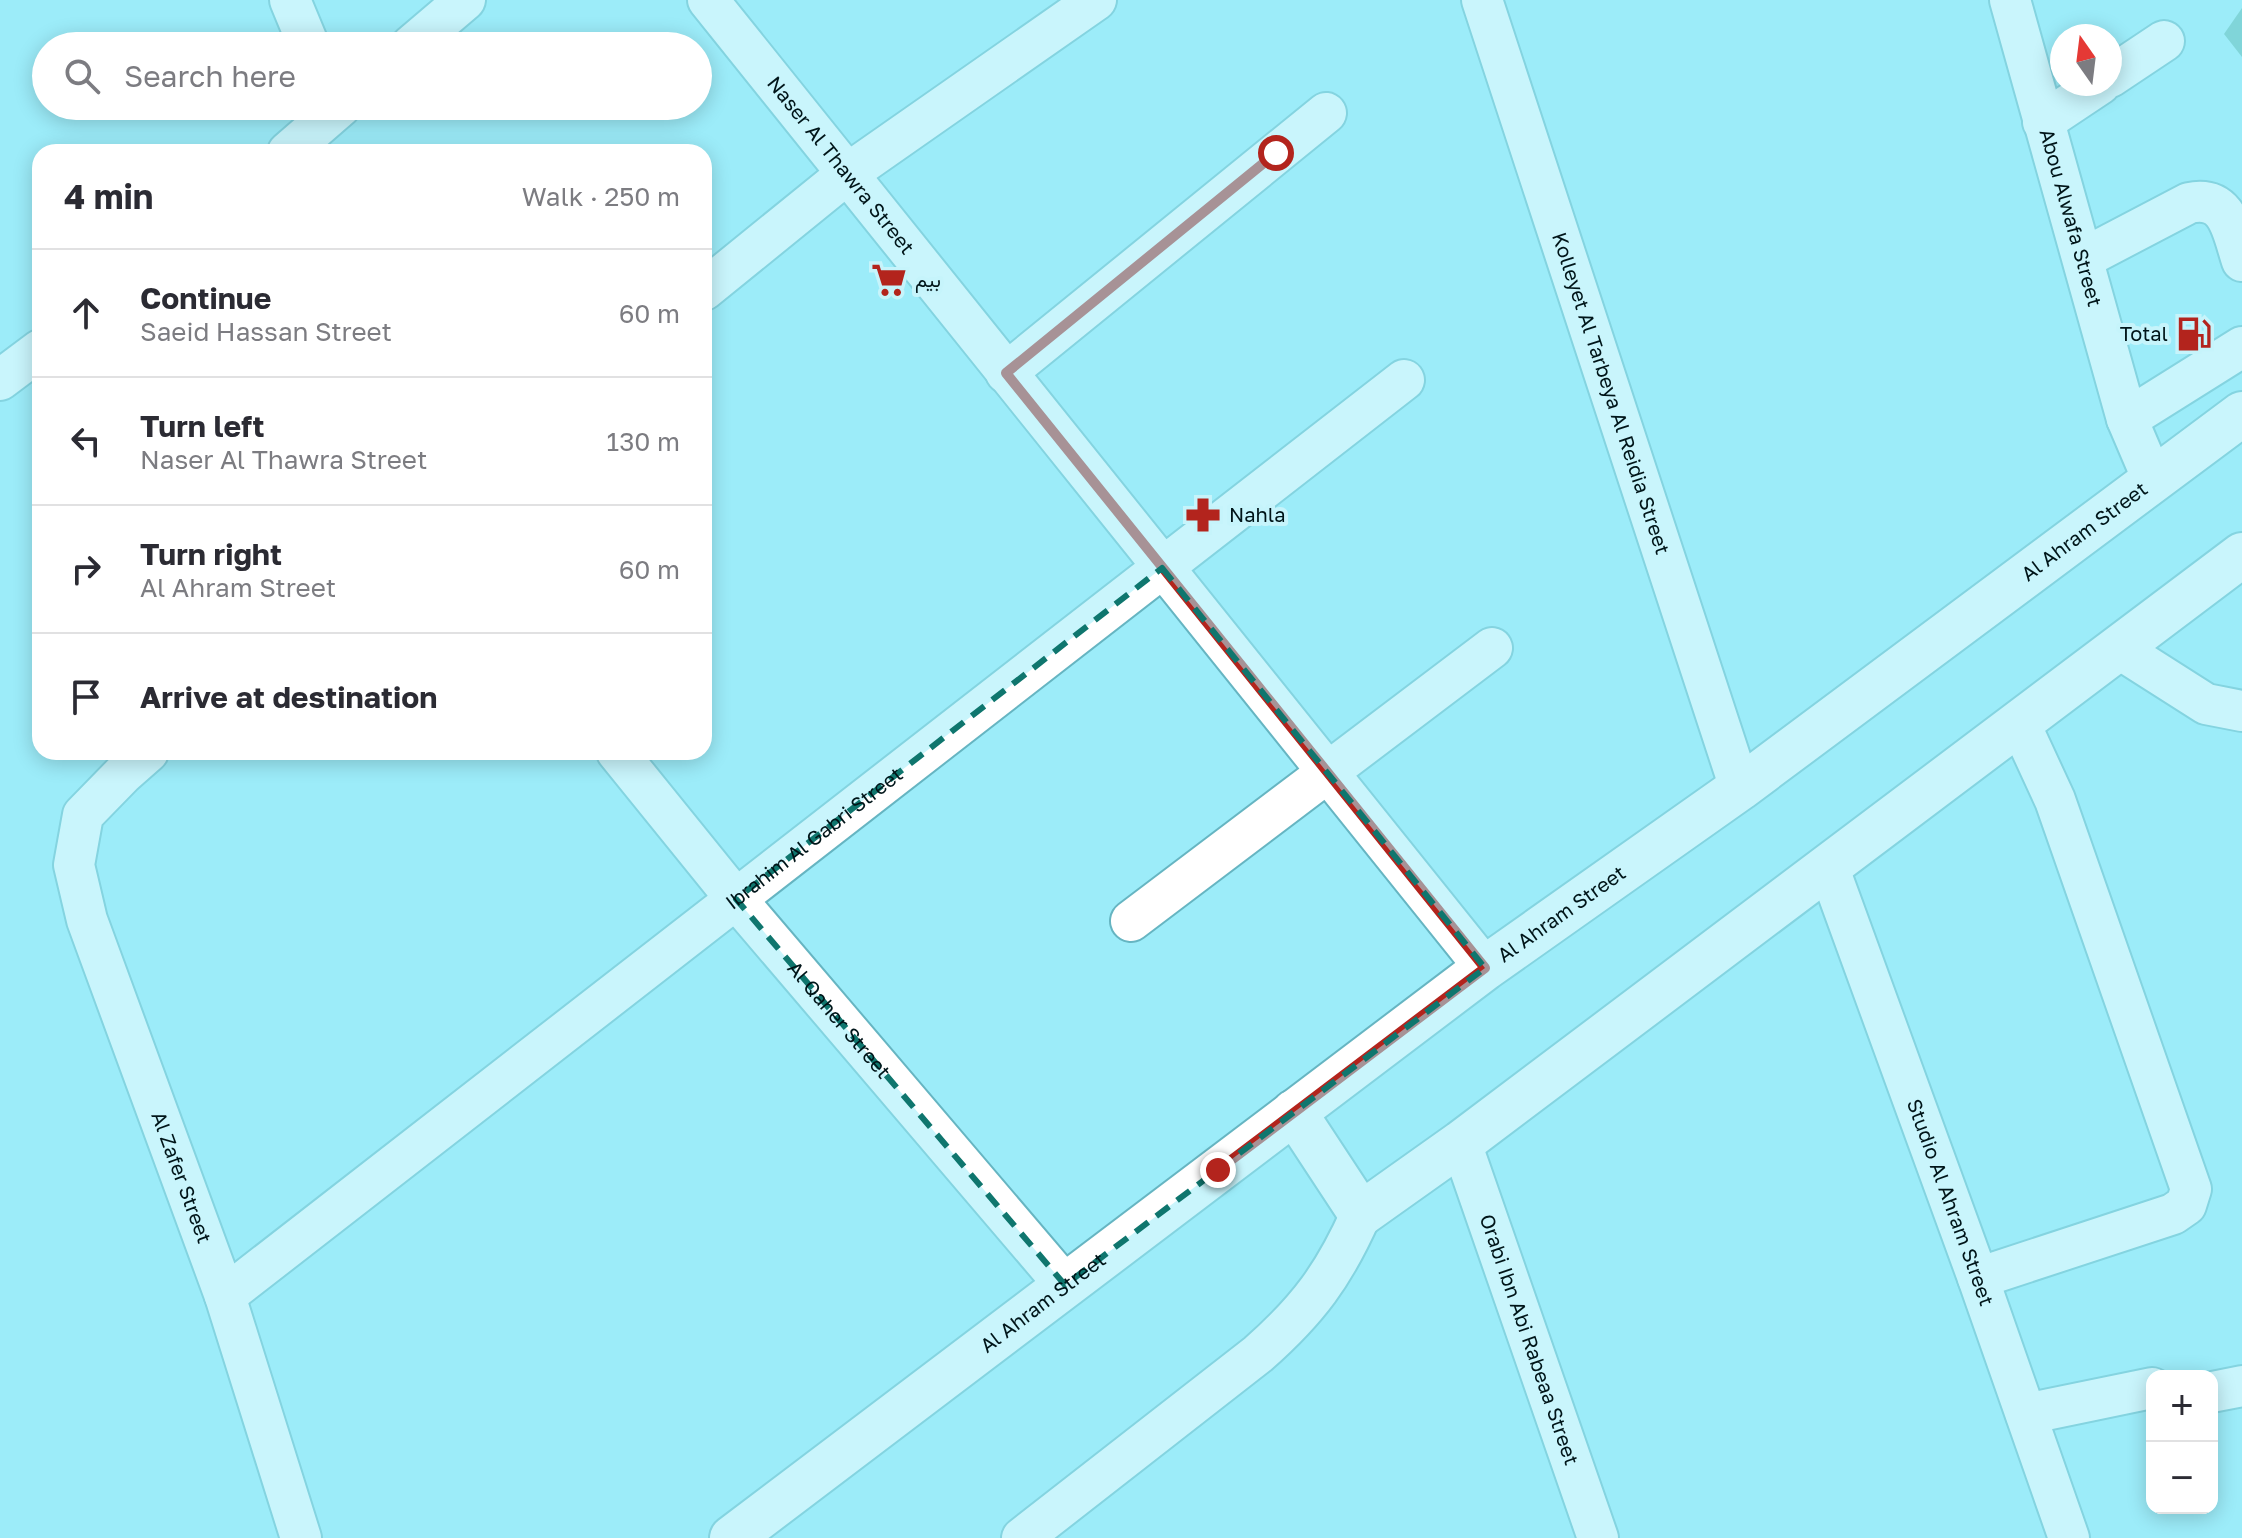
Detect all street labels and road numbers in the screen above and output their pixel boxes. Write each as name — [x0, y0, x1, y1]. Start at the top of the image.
street label: Naser Al Thawra Street — [763, 71, 920, 258]
street label: Abou Alwafa Street — [2035, 126, 2108, 309]
street label: Kolleyet Al Tarbeya Al Reidia Street — [1548, 229, 1676, 557]
street label: Al Ahram Street — [2016, 476, 2152, 585]
street label: Ibrahim Al Gabri Street — [720, 761, 907, 914]
street label: Al Ahram Street — [1492, 860, 1629, 967]
street label: Al Qaher Street — [783, 956, 896, 1083]
street label: Studio Al Ahram Street — [1903, 1095, 2000, 1309]
street label: Al Zafer Street — [147, 1108, 218, 1246]
street label: Orabi Ibn Abi Rabeaa Street — [1476, 1211, 1585, 1468]
street label: Al Ahram Street — [975, 1247, 1110, 1357]

